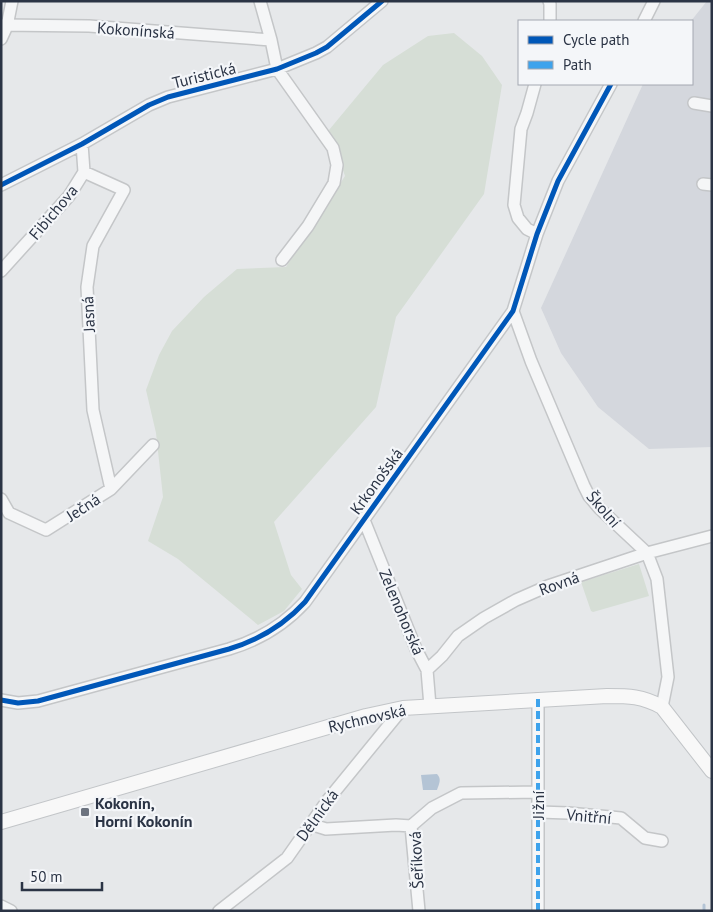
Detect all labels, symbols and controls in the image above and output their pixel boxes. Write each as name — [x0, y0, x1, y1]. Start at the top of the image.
street label: Kokonínská — [97, 17, 175, 43]
legend — [518, 20, 693, 85]
text: Cycle path — [563, 30, 629, 49]
text: Path — [563, 55, 592, 74]
street label: Turistická — [170, 57, 238, 93]
street label: Fibichova — [24, 180, 82, 244]
street label: Jasná — [77, 295, 99, 334]
street label: Krkonošská — [345, 444, 407, 518]
street label: Školní — [583, 486, 625, 532]
street label: Ječná — [61, 489, 104, 526]
street label: Zelenohorská — [375, 566, 429, 658]
street label: Rovná — [536, 566, 582, 600]
street label: Rychnovská — [326, 699, 408, 737]
street label: Dělnická — [292, 785, 342, 845]
street label: Jižní — [528, 790, 548, 821]
place label: Kokonín, Horní Kokonín — [95, 793, 192, 831]
street label: Vnitřní — [565, 804, 612, 828]
marker: Kokonín, Horní Kokonín — [79, 806, 91, 818]
street label: Šeříková — [404, 831, 428, 889]
scale bar — [22, 860, 102, 892]
text: 50 m — [30, 867, 63, 886]

